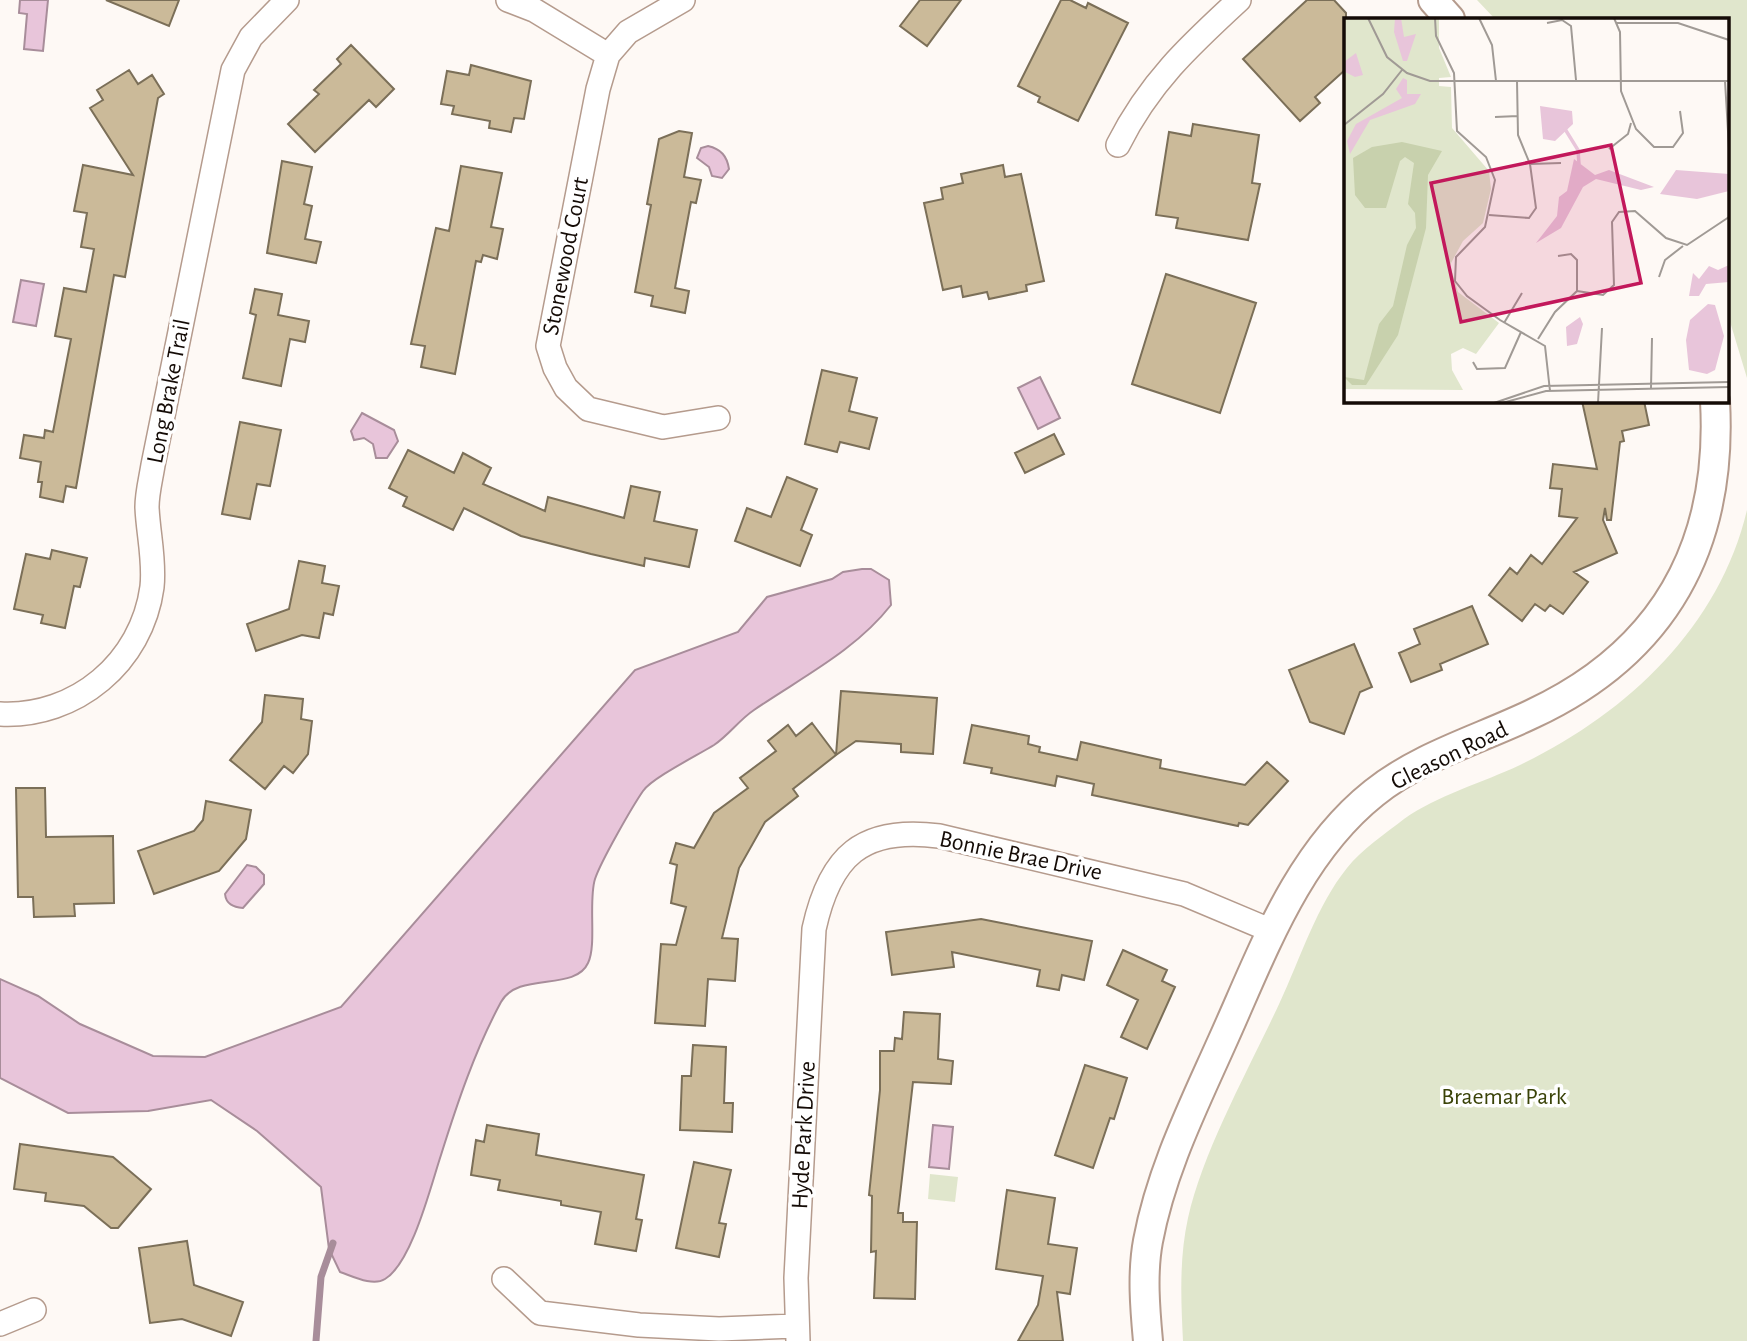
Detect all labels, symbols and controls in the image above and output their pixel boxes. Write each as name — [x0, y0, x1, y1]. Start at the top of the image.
inset map — [1344, 18, 1730, 402]
street label: Stonewood Court — [539, 175, 593, 337]
street label: Long Brake Trail — [143, 317, 195, 465]
street label: Gleason Road — [1387, 717, 1512, 794]
street label: Bonnie Brae Drive — [937, 827, 1104, 885]
street label: Hyde Park Drive — [788, 1060, 820, 1210]
park label: Braemar Park — [1441, 1085, 1567, 1109]

